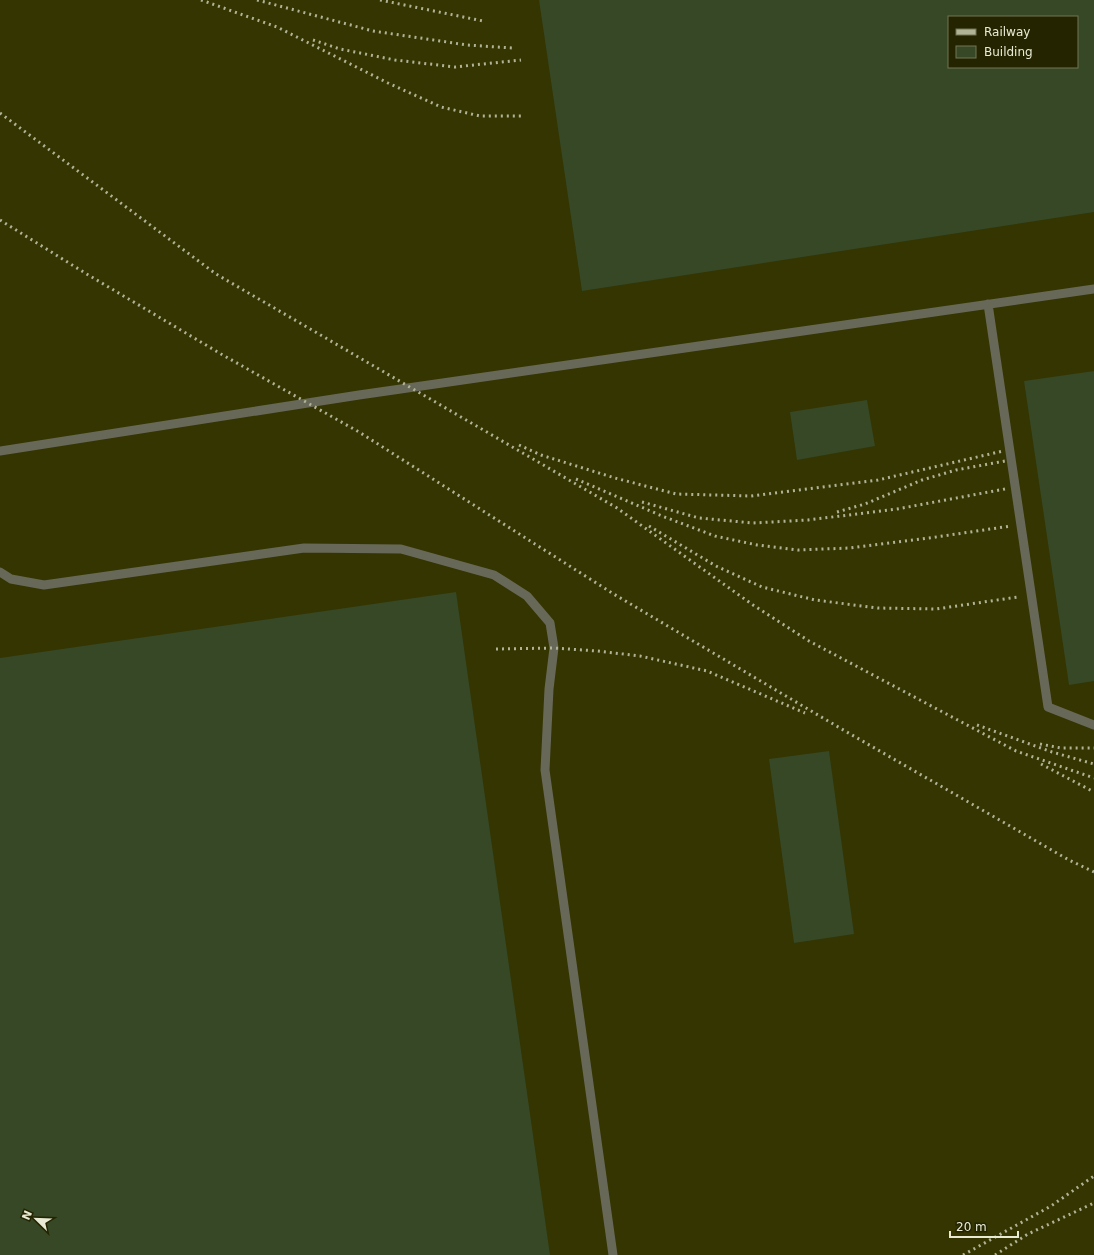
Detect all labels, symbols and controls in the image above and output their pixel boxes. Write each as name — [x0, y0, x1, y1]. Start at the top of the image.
legend — [948, 16, 1078, 68]
text: Railway — [984, 25, 1030, 39]
text: Building — [984, 45, 1033, 59]
north arrow — [16, 1199, 56, 1239]
text: N — [19, 1209, 35, 1222]
scale bar — [950, 1213, 1018, 1239]
text: 20 m — [956, 1220, 987, 1234]

